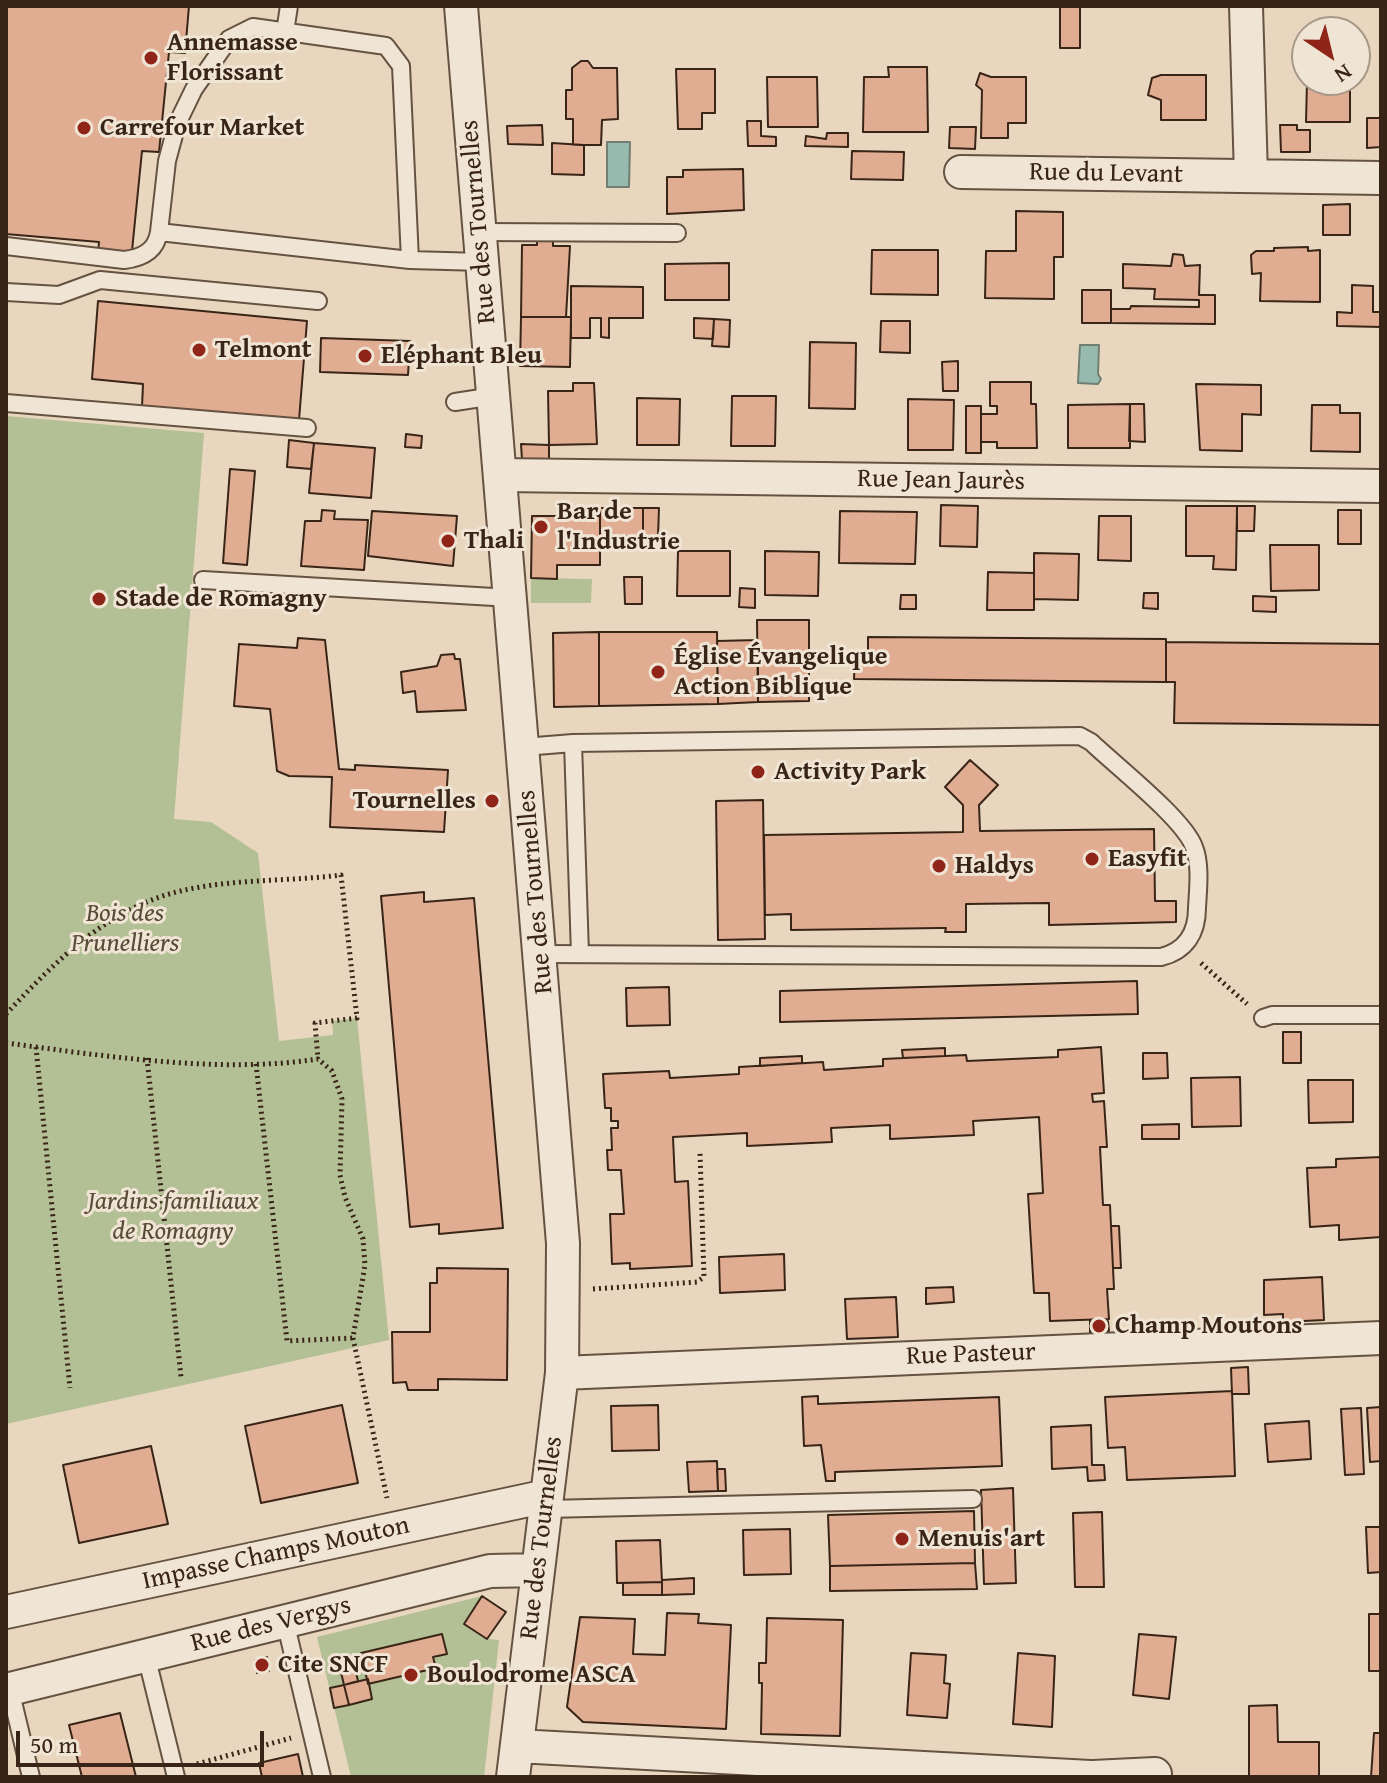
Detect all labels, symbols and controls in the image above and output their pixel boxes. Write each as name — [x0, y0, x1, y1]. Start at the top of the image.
north arrow — [1291, 16, 1371, 96]
place label: Annemasse Florissant — [167, 27, 298, 88]
marker: Annemasse Florissant — [142, 49, 160, 67]
text: N — [1328, 57, 1359, 91]
place label: Carrefour Market — [100, 112, 304, 144]
marker: Carrefour Market — [75, 119, 93, 137]
street label: Rue des Tournelles — [455, 119, 503, 325]
street label: Rue du Levant — [1029, 157, 1183, 191]
place label: Telmont — [215, 334, 311, 366]
place label: Eléphant Bleu — [381, 340, 542, 372]
marker: Telmont — [190, 341, 208, 359]
marker: Eléphant Bleu — [356, 347, 374, 365]
street label: Rue Jean Jaurès — [857, 464, 1025, 498]
place label: Bar de l'Industrie — [557, 496, 680, 558]
marker: Bar de l'Industrie — [532, 518, 550, 536]
place label: Thali — [464, 525, 524, 557]
marker: Thali — [439, 532, 457, 550]
place label: Stade de Romagny — [115, 583, 327, 615]
marker: Stade de Romagny — [90, 590, 108, 608]
place label: Église Évangelique Action Biblique — [674, 641, 888, 702]
marker: Église Évangelique Action Biblique — [649, 663, 667, 681]
place label: Activity Park — [774, 756, 926, 788]
marker: Activity Park — [749, 763, 767, 781]
place label: Tournelles — [353, 785, 476, 817]
street label: Rue des Tournelles — [512, 789, 560, 995]
marker: Tournelles — [483, 792, 501, 810]
place label: Easyfit — [1108, 843, 1187, 875]
place label: Haldys — [955, 850, 1034, 882]
marker: Easyfit — [1083, 850, 1101, 868]
marker: Haldys — [930, 857, 948, 875]
park label: Bois des Prunelliers — [71, 898, 179, 960]
park label: Jardins familiaux de Romagny — [88, 1186, 258, 1248]
place label: Champ Moutons — [1115, 1310, 1303, 1342]
marker: Champ Moutons — [1090, 1317, 1108, 1335]
street label: Rue Pasteur — [906, 1337, 1036, 1373]
street label: Rue des Tournelles — [514, 1435, 570, 1641]
street label: Impasse Champs Mouton — [140, 1510, 412, 1598]
place label: Menuis'art — [918, 1523, 1045, 1555]
marker: Menuis'art — [893, 1530, 911, 1548]
street label: Rue des Vergys — [188, 1590, 354, 1660]
place label: Cite SNCF — [278, 1649, 388, 1681]
marker: Cite SNCF — [253, 1656, 271, 1674]
place label: Boulodrome ASCA — [427, 1659, 636, 1691]
marker: Boulodrome ASCA — [402, 1666, 420, 1684]
scale bar — [20, 1715, 268, 1765]
text: 50 m — [30, 1727, 78, 1762]

